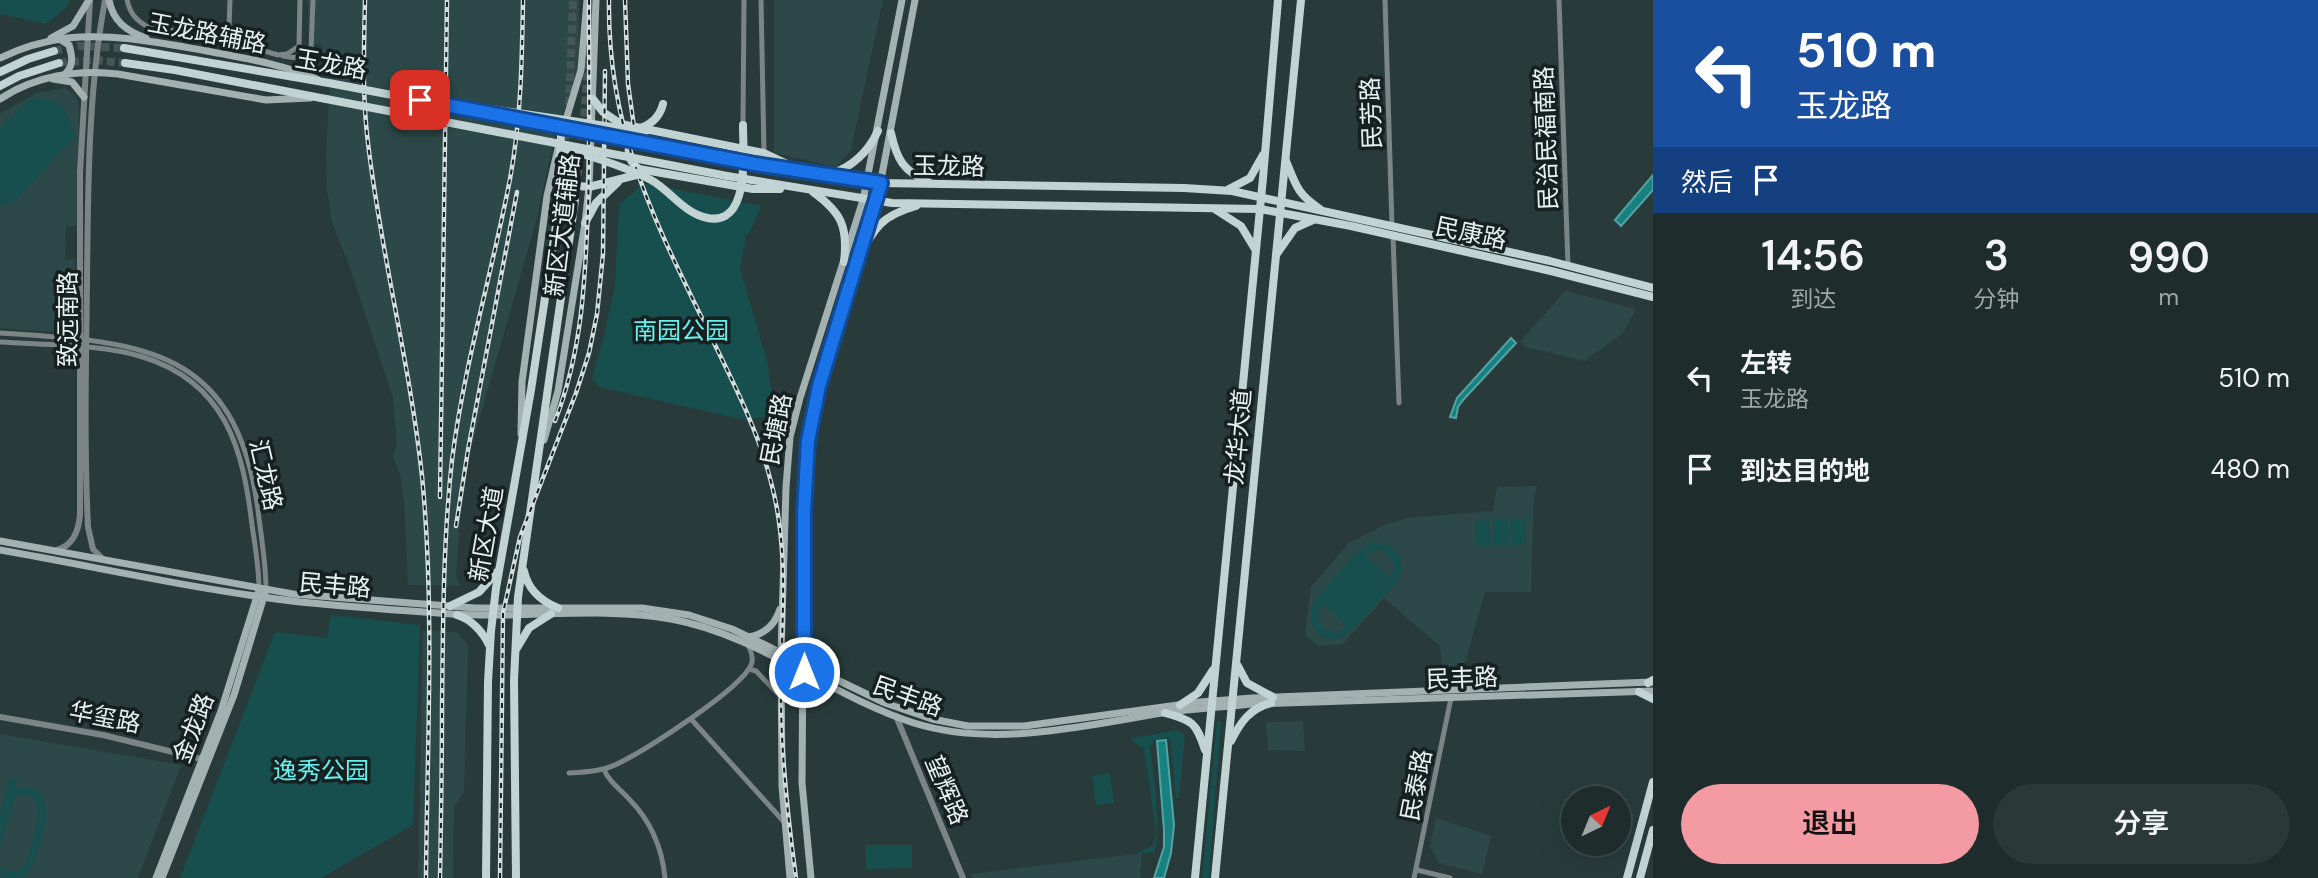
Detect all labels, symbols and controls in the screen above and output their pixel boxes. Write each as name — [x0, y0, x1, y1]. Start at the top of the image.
street label: 玉龙路辅路 — [145, 6, 269, 60]
text: 510 m — [1796, 18, 1936, 82]
icon: left — [1681, 28, 1772, 119]
street label: 玉龙路 — [293, 42, 369, 86]
street label: 民治民福南路 — [1528, 66, 1564, 210]
pin — [390, 70, 450, 130]
street label: 民芳路 — [1354, 76, 1388, 150]
icon: arrive — [401, 81, 439, 119]
text: 玉龙路 — [1796, 85, 1892, 127]
street label: 玉龙路 — [913, 150, 985, 182]
street label: 新区大道辅路 — [538, 152, 586, 298]
icon: arrive — [1747, 161, 1785, 199]
text: 然后 — [1681, 165, 1733, 199]
street label: 民康路 — [1433, 210, 1509, 256]
text: 14:56 — [1761, 228, 1865, 283]
text: 3 — [1984, 228, 2009, 283]
text: 990 — [2127, 230, 2210, 285]
street label: 致远南路 — [52, 271, 83, 367]
text: m — [2158, 282, 2179, 312]
text: 到达 — [1790, 284, 1836, 314]
text: 分钟 — [1973, 284, 2019, 314]
park label: 南园公园 — [633, 315, 729, 346]
text: 左转 — [1740, 346, 1792, 380]
icon: left — [1681, 359, 1719, 397]
text: 510 m — [2218, 361, 2290, 395]
text: 玉龙路 — [1740, 384, 1809, 414]
street label: 龙华大道 — [1218, 388, 1258, 486]
street label: 民塘路 — [754, 391, 798, 467]
street label: 汇龙路 — [243, 436, 289, 514]
icon: arrive — [1681, 450, 1719, 488]
text: 480 m — [2211, 452, 2290, 486]
text: 到达目的地 — [1740, 454, 1870, 488]
street label: 新区大道 — [462, 484, 510, 584]
street label: 民丰路 — [298, 566, 372, 604]
position arrow — [767, 635, 841, 709]
street label: 民丰路 — [1425, 661, 1499, 695]
street label: 民丰路 — [869, 669, 947, 723]
street label: 金龙路 — [166, 689, 220, 767]
street label: 华玺路 — [67, 695, 143, 739]
street label: 民泰路 — [1394, 747, 1438, 823]
street label: 望辉路 — [919, 751, 975, 829]
park label: 逸秀公园 — [273, 755, 369, 786]
button: 退出 — [1681, 784, 1979, 864]
button: 分享 — [1993, 784, 2290, 864]
north arrow — [1561, 786, 1631, 856]
map controls — [1561, 786, 1631, 856]

